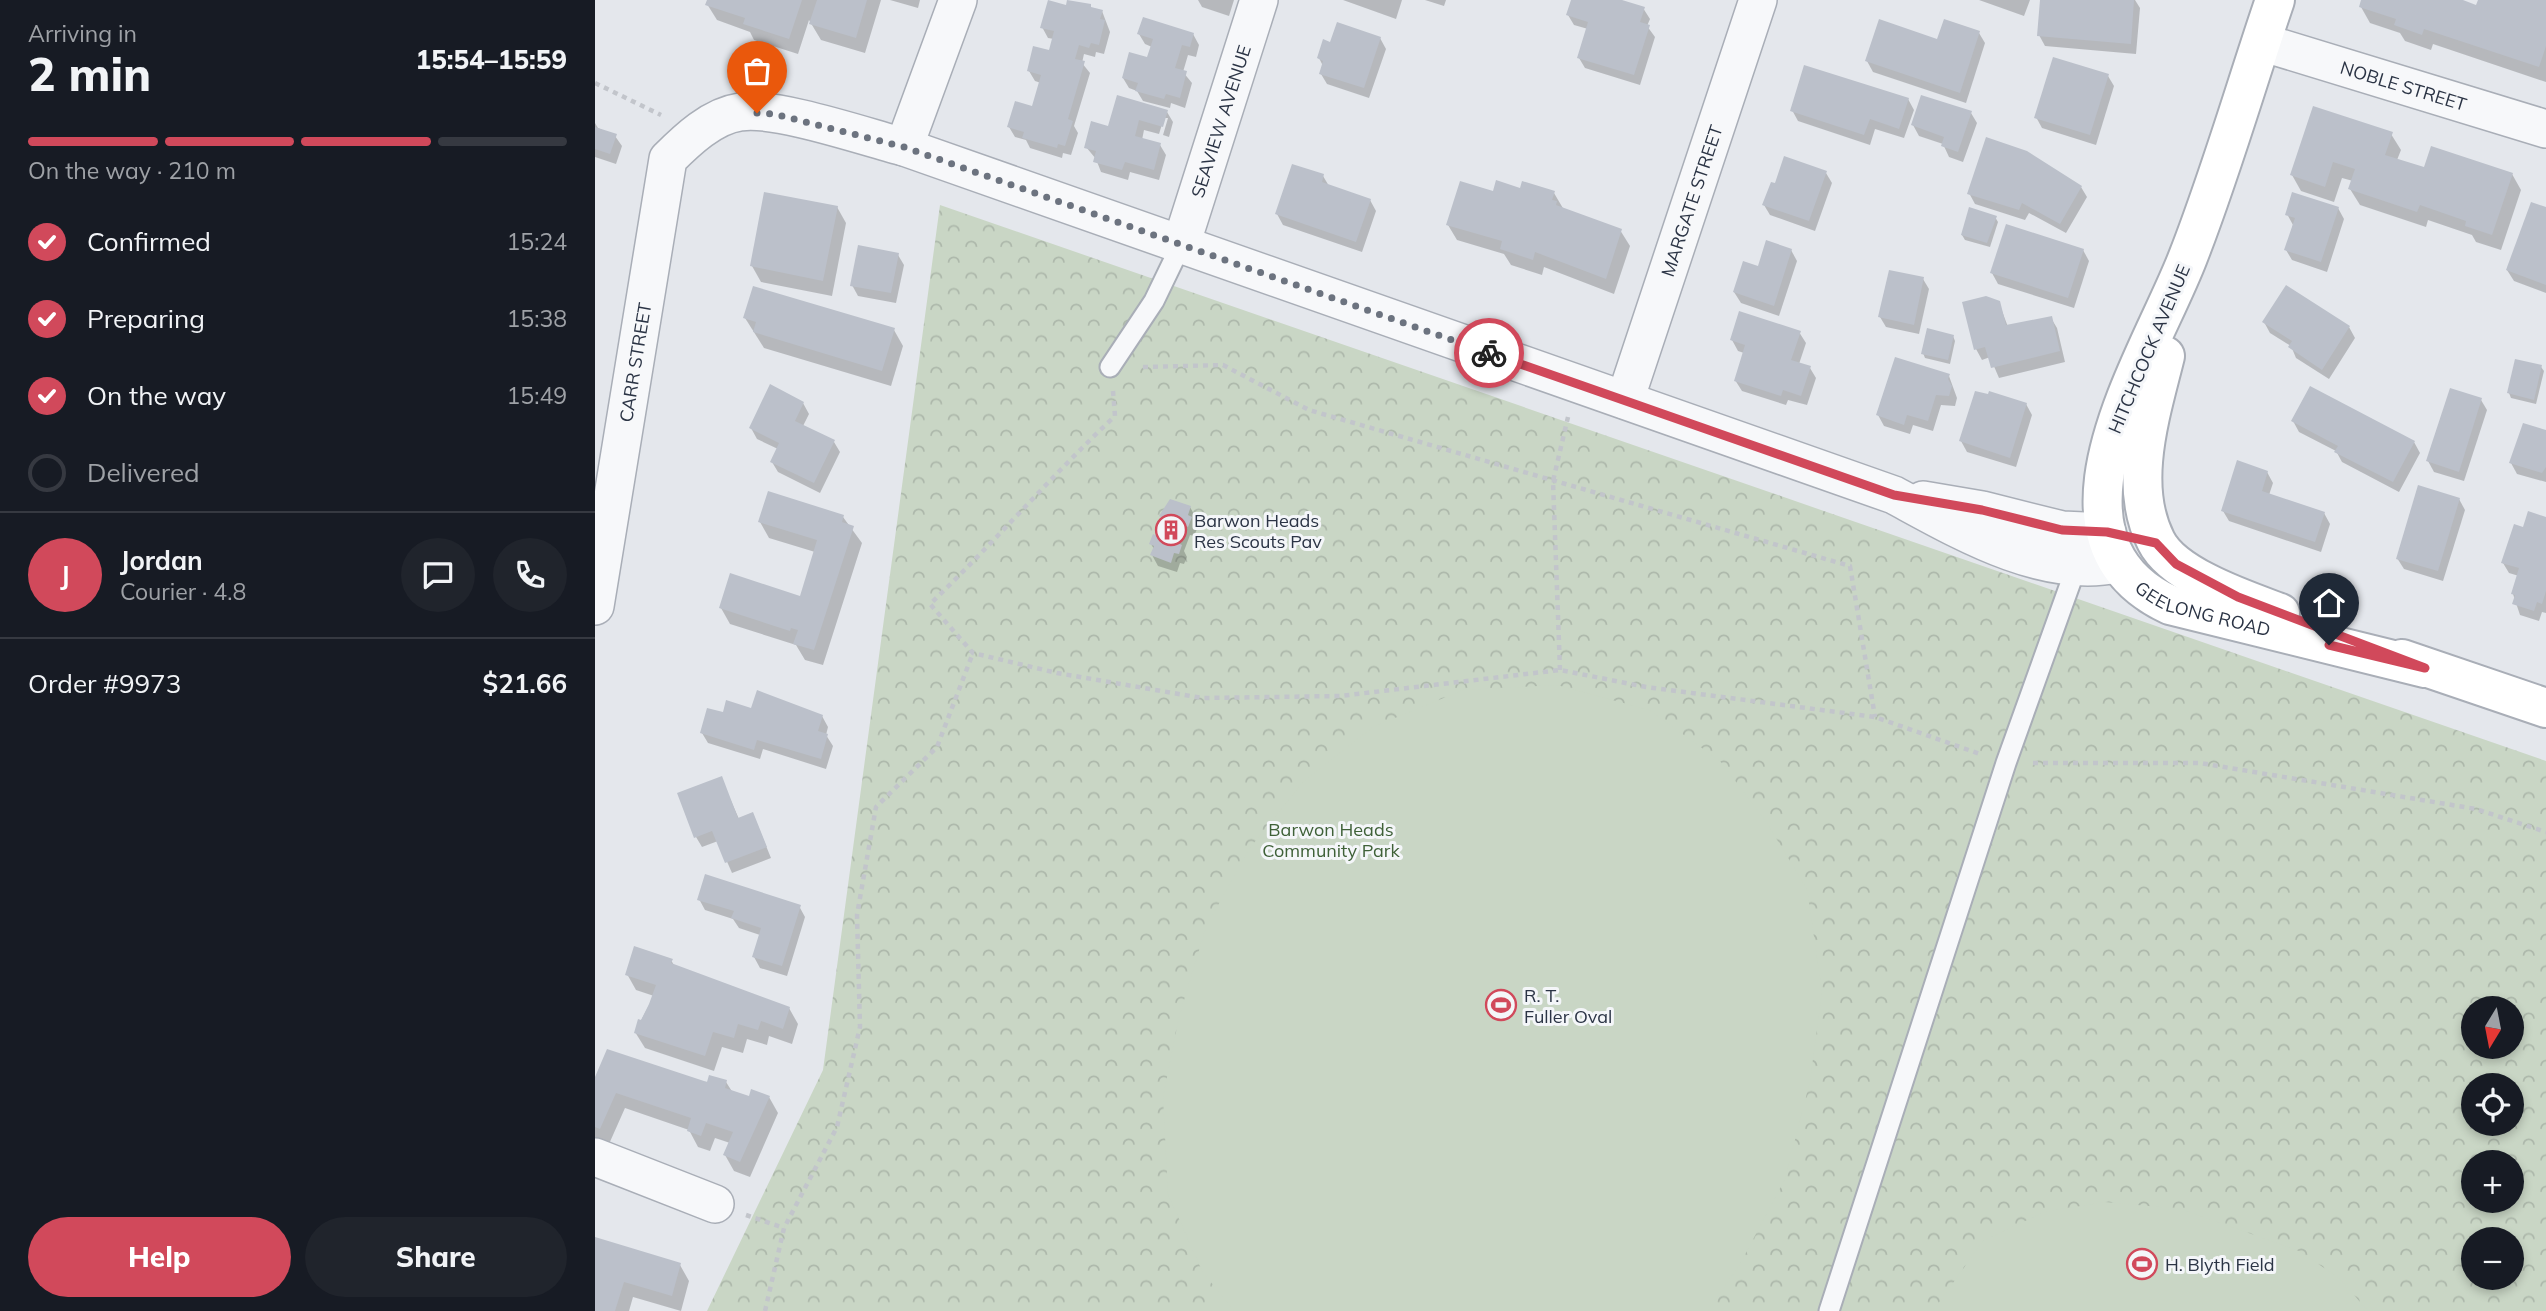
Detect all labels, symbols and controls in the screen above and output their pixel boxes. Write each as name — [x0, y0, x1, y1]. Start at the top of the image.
text: Arriving in — [28, 19, 137, 48]
pin — [727, 41, 787, 113]
street label: SEAVIEW AVENUE — [1185, 42, 1255, 200]
text: 15:54–15:59 — [416, 43, 567, 76]
text: 2 min — [28, 45, 151, 103]
icon: bag — [738, 52, 776, 90]
street label: NOBLE STREET — [2338, 55, 2470, 116]
street label: MARGATE STREET — [1655, 122, 1727, 280]
text: On the way · 210 m — [28, 156, 236, 185]
icon: check — [28, 223, 66, 261]
text: Confirmed — [87, 225, 211, 258]
text: 15:24 — [507, 227, 567, 256]
street label: HITCHCOCK AVENUE — [2103, 261, 2195, 437]
icon: check — [28, 300, 66, 338]
street label: CARR STREET — [614, 301, 656, 424]
text: Preparing — [87, 302, 205, 335]
text: 15:38 — [507, 304, 567, 333]
courier — [1454, 318, 1524, 388]
icon: bike — [1470, 334, 1508, 372]
icon: check — [28, 377, 66, 415]
text: On the way — [87, 379, 226, 412]
text: 15:49 — [507, 381, 567, 410]
text: Delivered — [87, 456, 200, 489]
place label: Barwon Heads Res Scouts Pav — [1194, 509, 1322, 553]
building icon: Barwon Heads Res Scouts Pav — [1154, 513, 1188, 547]
button: chat — [401, 538, 475, 612]
button: phone — [493, 538, 567, 612]
text: Jordan — [120, 544, 203, 577]
text: J — [60, 559, 70, 592]
pin — [2299, 573, 2359, 645]
street label: GEELONG ROAD — [2131, 576, 2273, 641]
text: Courier · 4.8 — [120, 577, 246, 606]
icon: home — [2310, 584, 2348, 622]
text: Order #9973 — [28, 667, 181, 700]
text: $21.66 — [483, 667, 567, 700]
park label: Barwon Heads Community Park — [1262, 818, 1400, 862]
place label: R. T. Fuller Oval — [1524, 984, 1612, 1028]
sports icon: R. T. Fuller Oval — [1484, 988, 1518, 1022]
north arrow — [2461, 996, 2523, 1059]
map controls — [2461, 996, 2524, 1290]
button: locate — [2461, 1073, 2524, 1136]
button: + — [2461, 1150, 2524, 1213]
button: Help — [28, 1217, 291, 1297]
button: Share — [305, 1217, 567, 1297]
button: − — [2461, 1227, 2524, 1290]
sports icon: H. Blyth Field — [2125, 1247, 2159, 1281]
place label: H. Blyth Field — [2165, 1253, 2275, 1276]

